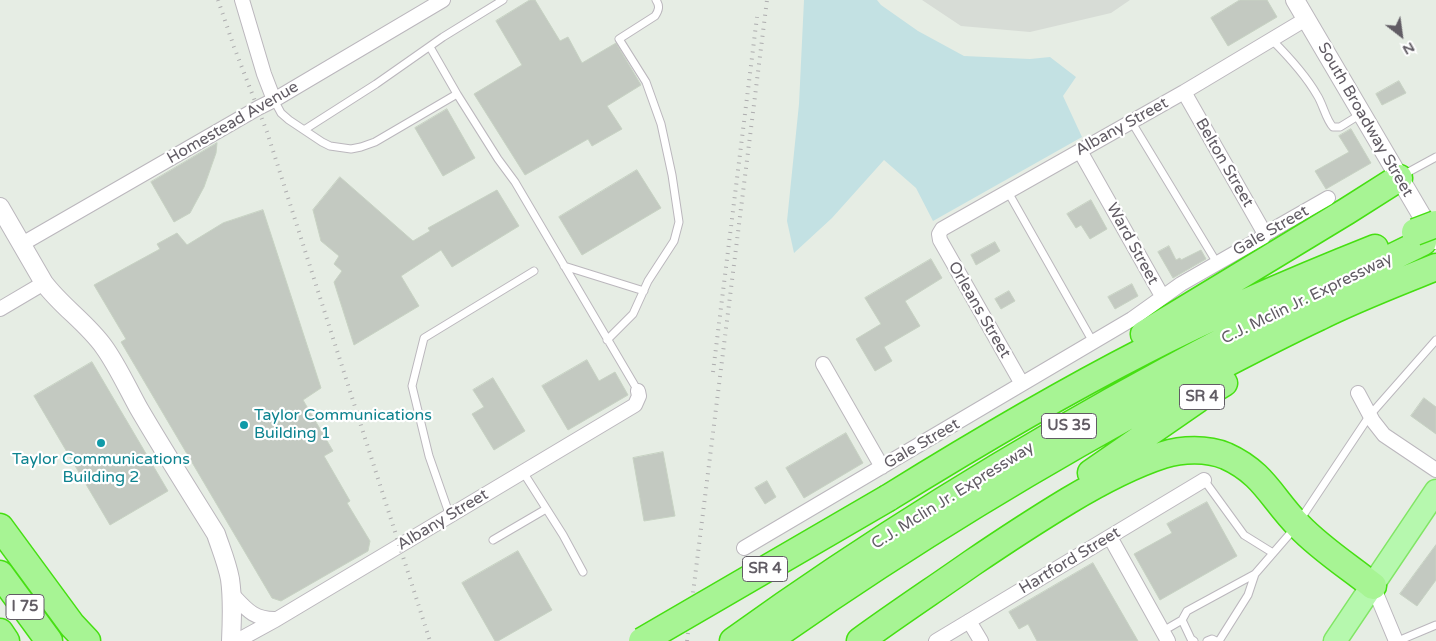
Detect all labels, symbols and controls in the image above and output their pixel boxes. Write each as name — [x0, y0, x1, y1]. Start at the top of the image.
north arrow — [1376, 10, 1426, 60]
text: N — [1400, 38, 1418, 59]
street label: South Broadway Street — [1313, 39, 1417, 201]
street label: Homestead Avenue — [164, 78, 302, 168]
street label: Albany Street — [1072, 94, 1172, 160]
street label: Belton Street — [1191, 115, 1257, 211]
street label: Ward Street — [1102, 200, 1162, 288]
street label: Gale Street — [1230, 202, 1312, 260]
street label: C.J. Mclin Jr. Expressway — [1218, 249, 1396, 349]
street label: Orleans Street — [944, 258, 1014, 362]
road number: SR 4 — [1180, 384, 1224, 410]
place label: Taylor Communications Building 1 — [254, 406, 432, 444]
road number: US 35 — [1042, 414, 1096, 438]
street label: Gale Street — [881, 415, 963, 473]
marker: Taylor Communications Building 1 — [238, 419, 250, 431]
marker: Taylor Communications Building 2 — [95, 437, 107, 449]
street label: C.J. Mclin Jr. Expressway — [868, 438, 1038, 554]
place label: Taylor Communications Building 2 — [12, 450, 190, 488]
street label: Albany Street — [394, 485, 492, 555]
street label: Hartford Street — [1016, 523, 1124, 599]
road number: SR 4 — [742, 556, 788, 582]
road number: I 75 — [6, 594, 44, 620]

